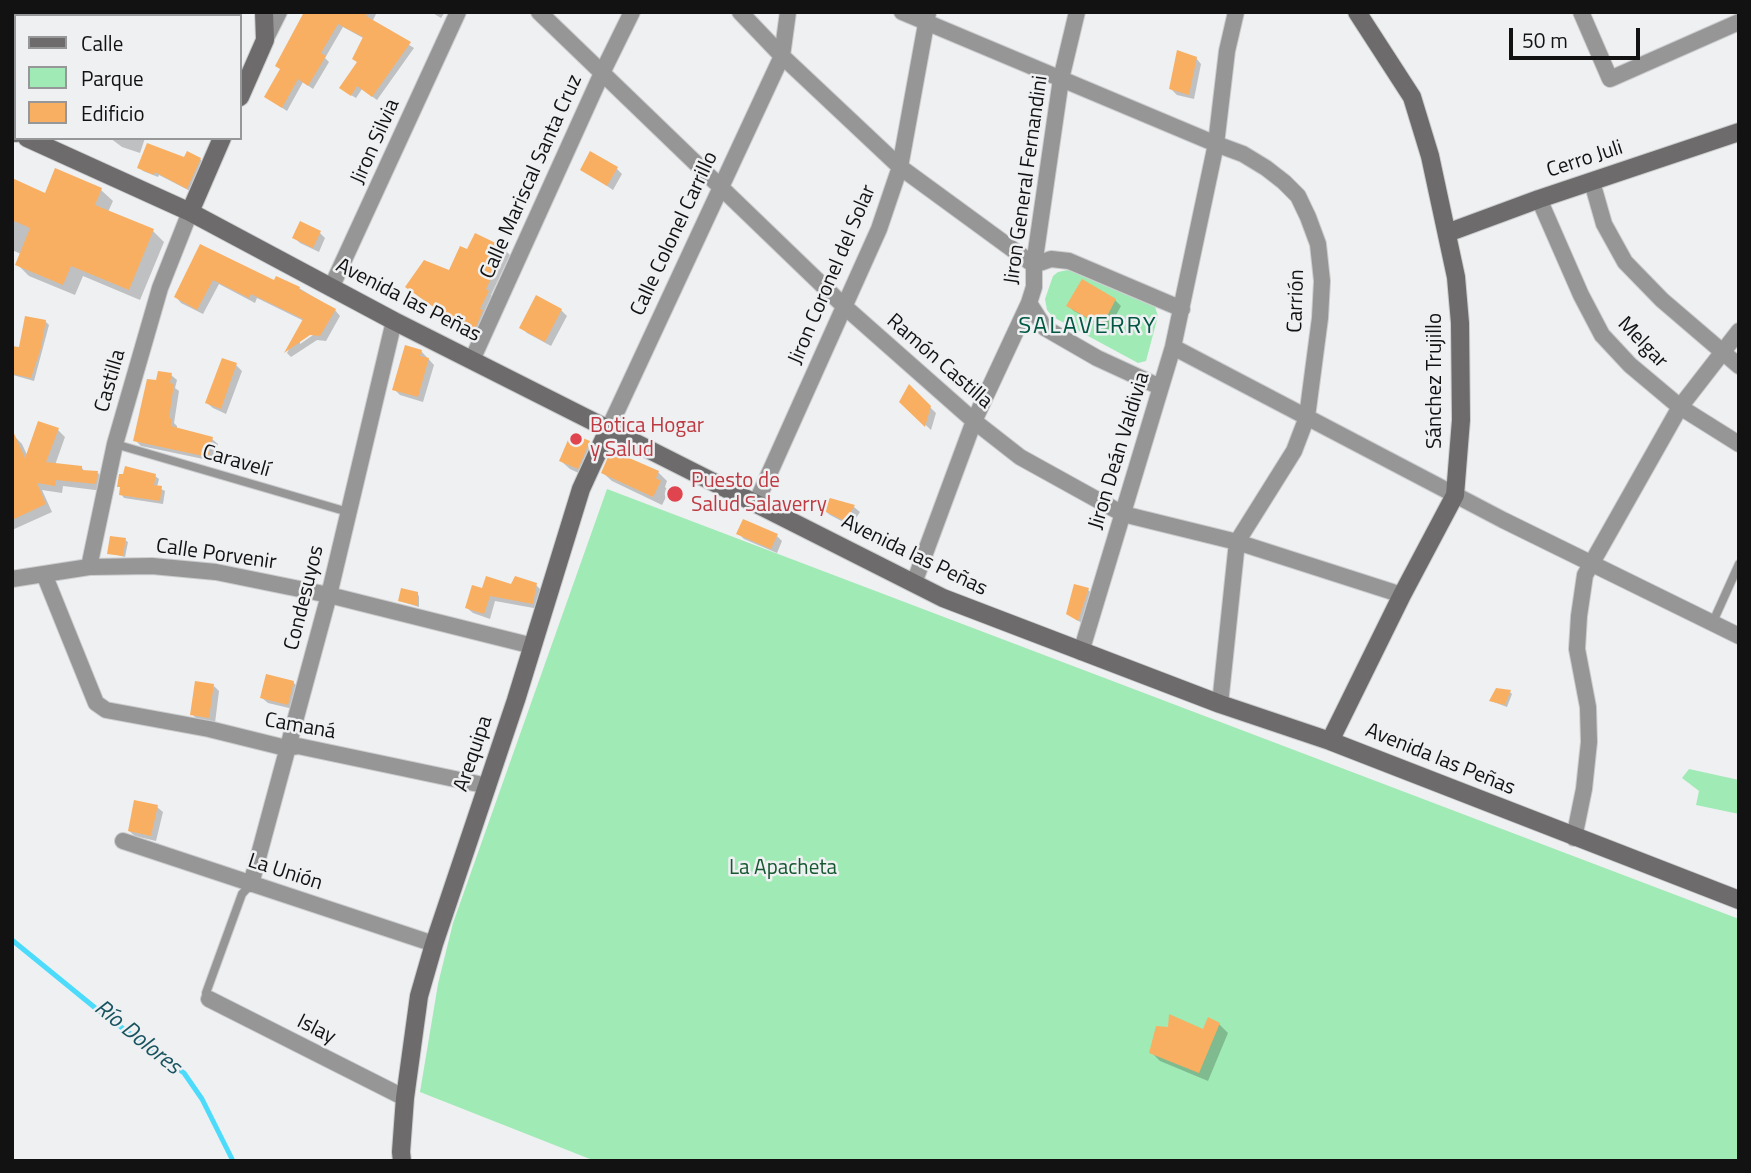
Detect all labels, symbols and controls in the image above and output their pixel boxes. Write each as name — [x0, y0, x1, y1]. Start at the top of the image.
legend — [14, 14, 242, 140]
scale bar — [1513, 14, 1644, 58]
text: 50 m — [1522, 24, 1568, 56]
text: Calle — [81, 27, 123, 59]
text: Parque — [81, 62, 144, 94]
street label: Calle Mariscal Santa Cruz — [476, 71, 588, 283]
street label: Jiron General Fernandini — [1000, 74, 1054, 286]
street label: Jiron Silvia — [346, 95, 406, 189]
text: Edificio — [81, 97, 145, 129]
street label: Cerro Juli — [1544, 136, 1626, 184]
street label: Calle Colonel Carrillo — [626, 148, 724, 320]
street label: Jiron Coronel del Solar — [784, 181, 882, 369]
street label: Avenida las Peñas — [331, 254, 485, 348]
street label: Carrión — [1283, 269, 1311, 333]
street label: Ramón Castilla — [881, 309, 997, 415]
street label: Melgar — [1612, 312, 1672, 374]
district label: SALAVERRY — [1019, 313, 1157, 341]
street label: Sánchez Trujillo — [1423, 313, 1449, 449]
street label: Castilla — [90, 347, 132, 415]
street label: Jiron Deán Valdivia — [1084, 369, 1156, 533]
place label: Botica Hogar y Salud — [590, 414, 704, 464]
marker: Botica Hogar y Salud — [568, 431, 584, 447]
street label: Caravelí — [199, 440, 273, 484]
place label: Puesto de Salud Salaverry — [691, 469, 827, 519]
marker: Puesto de Salud Salaverry — [665, 484, 685, 504]
street label: Avenida las Peñas — [837, 510, 991, 602]
street label: Calle Porvenir — [154, 534, 278, 576]
street label: Condesuyos — [280, 543, 330, 653]
street label: Camaná — [262, 708, 338, 746]
street label: Arequipa — [449, 713, 499, 795]
street label: Avenida las Peñas — [1362, 719, 1518, 801]
street label: La Unión — [245, 849, 325, 897]
park label: La Apacheta — [729, 856, 837, 882]
water label: Río Dolores — [88, 995, 186, 1081]
street label: Islay — [292, 1010, 340, 1050]

